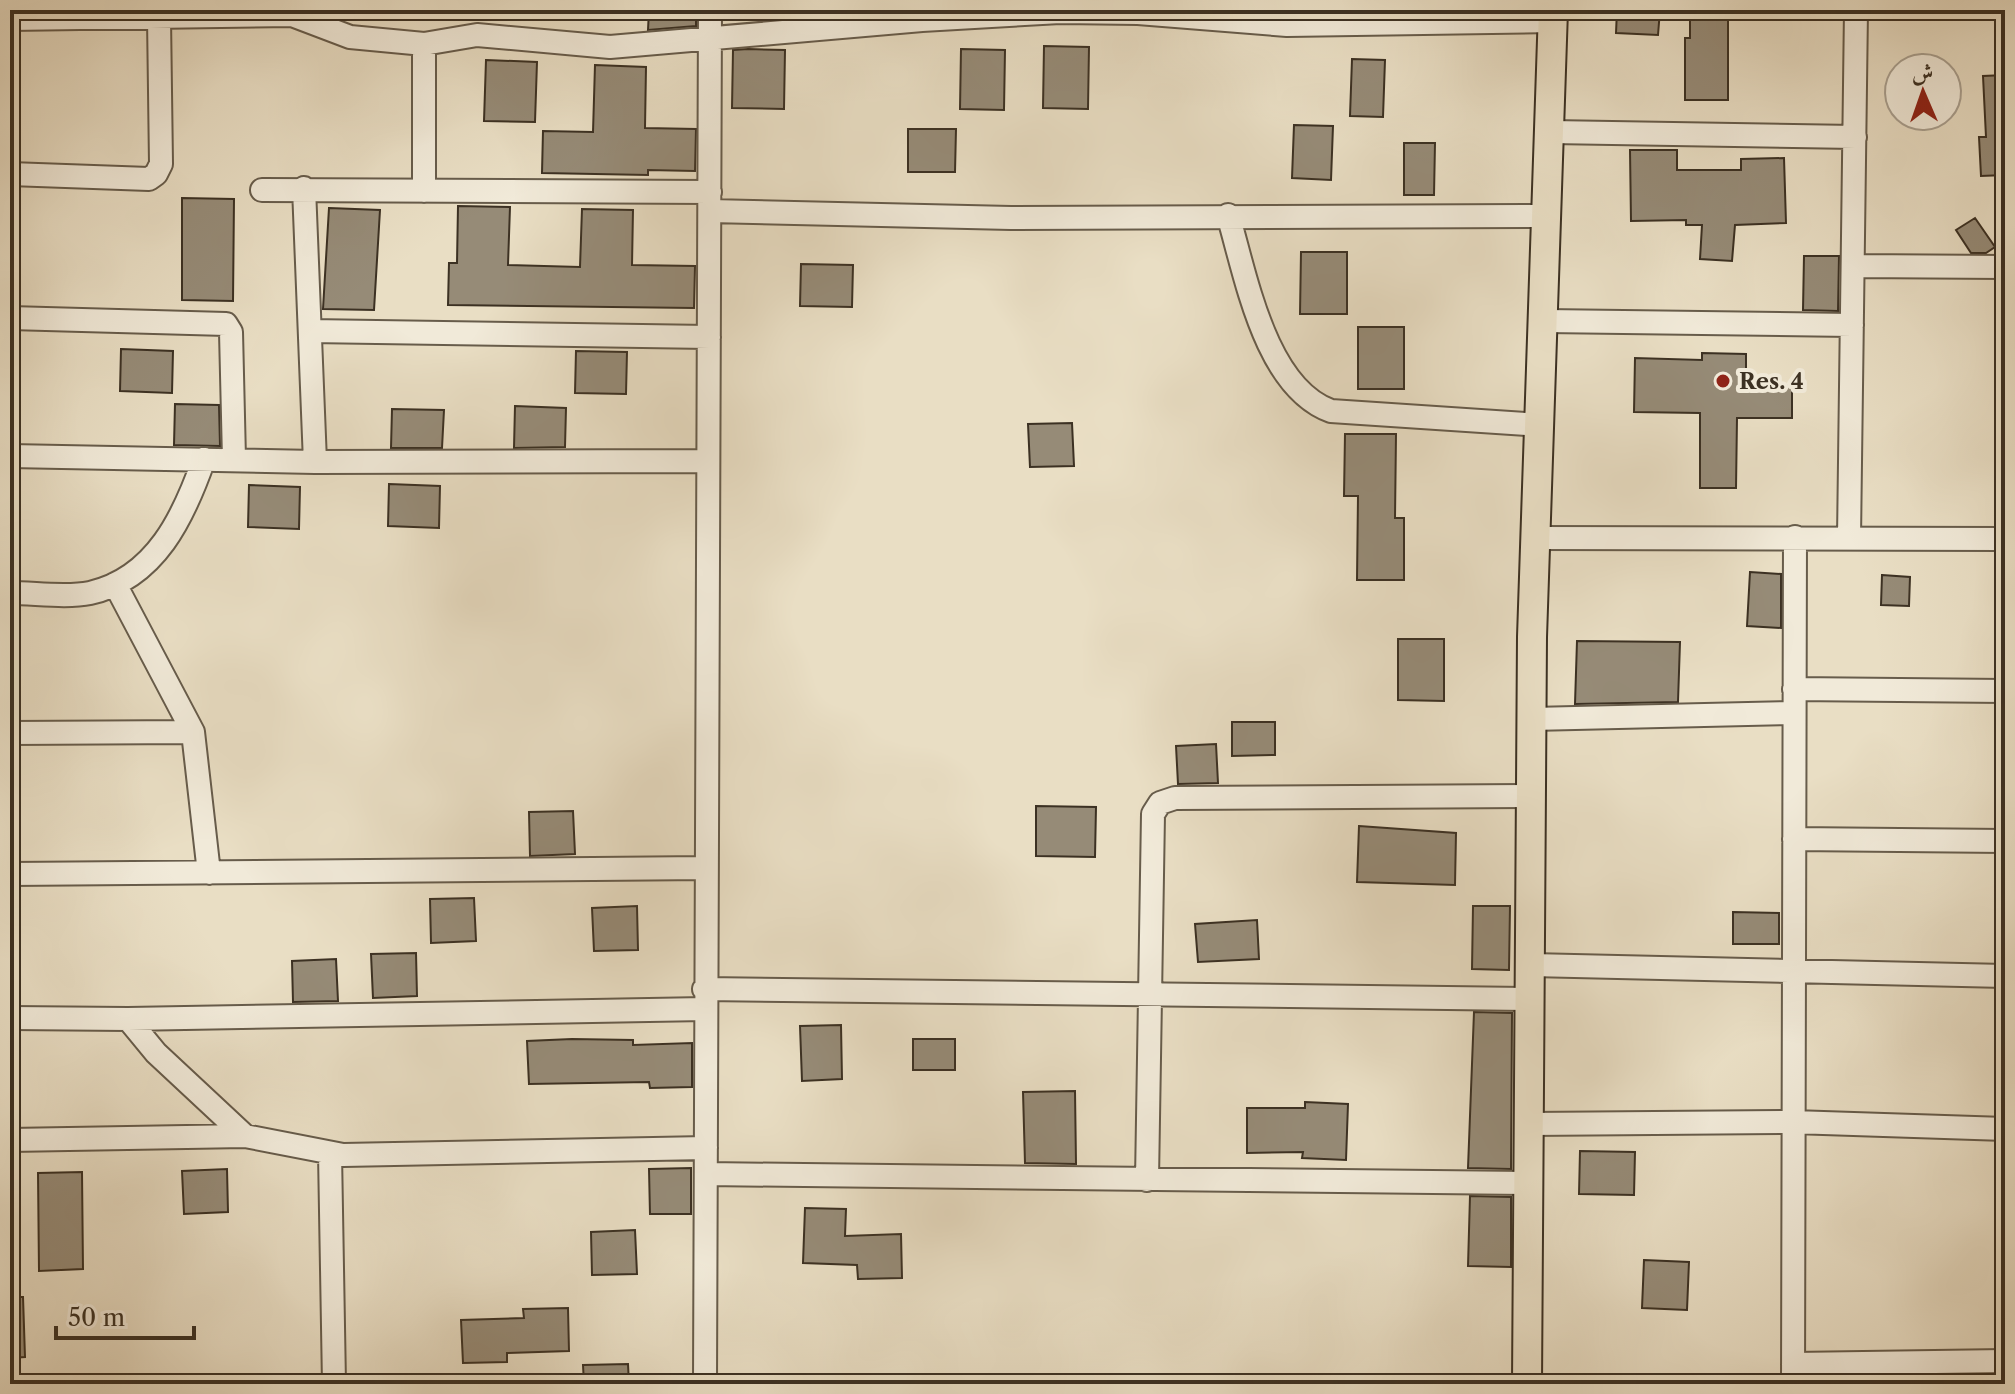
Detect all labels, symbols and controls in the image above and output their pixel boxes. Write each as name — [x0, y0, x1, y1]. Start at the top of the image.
north arrow — [1883, 52, 1963, 132]
text: ش — [1911, 59, 1934, 86]
place label: Res. 4 — [1739, 368, 1804, 395]
marker: Res. 4 — [1714, 372, 1732, 390]
scale bar — [56, 1290, 194, 1340]
text: 50 m — [68, 1303, 125, 1332]

